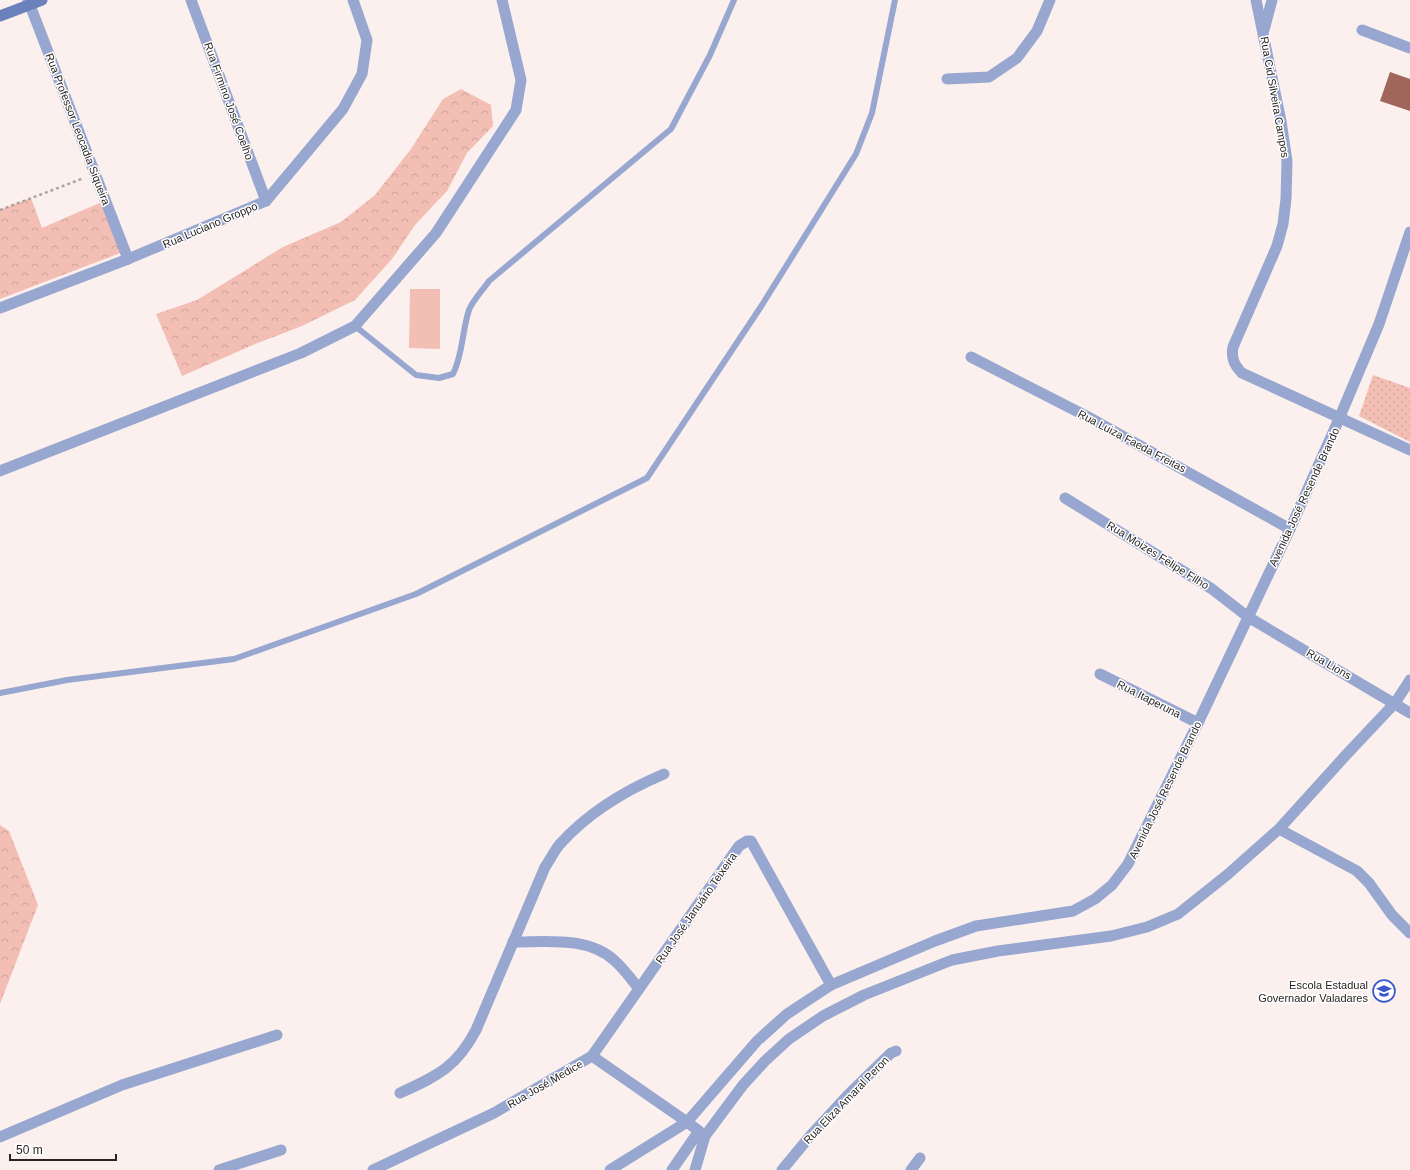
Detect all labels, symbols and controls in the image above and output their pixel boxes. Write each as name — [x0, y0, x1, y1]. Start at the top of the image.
street label: Rua Cid Silveira Campos — [1258, 35, 1292, 159]
street label: Rua Firmino José Coelho — [202, 41, 256, 161]
street label: Rua Professor Leocadia Siqueira — [43, 51, 113, 207]
street label: Rua Luciano Groppo — [161, 200, 259, 250]
street label: Rua Luiza Faeda Freitas — [1076, 407, 1188, 475]
street label: Avenida José Resende Brando — [1267, 426, 1341, 568]
street label: Rua Moizes Felipe Filho — [1105, 519, 1211, 591]
street label: Rua Lions — [1305, 646, 1354, 682]
street label: Rua Itaperuna — [1115, 678, 1184, 721]
street label: Avenida José Resende Brando — [1126, 719, 1204, 861]
street label: Rua José Januário Teixeira — [653, 850, 739, 966]
school or university icon: Escola Estadual Governador Valadares — [1371, 978, 1397, 1004]
place label: Escola Estadual Governador Valadares — [1258, 979, 1368, 1004]
street label: Rua Eliza Amaral Peron — [801, 1054, 891, 1146]
street label: Rua José Medice — [505, 1058, 585, 1110]
scale bar — [10, 1136, 116, 1162]
text: 50 m — [16, 1143, 43, 1157]

